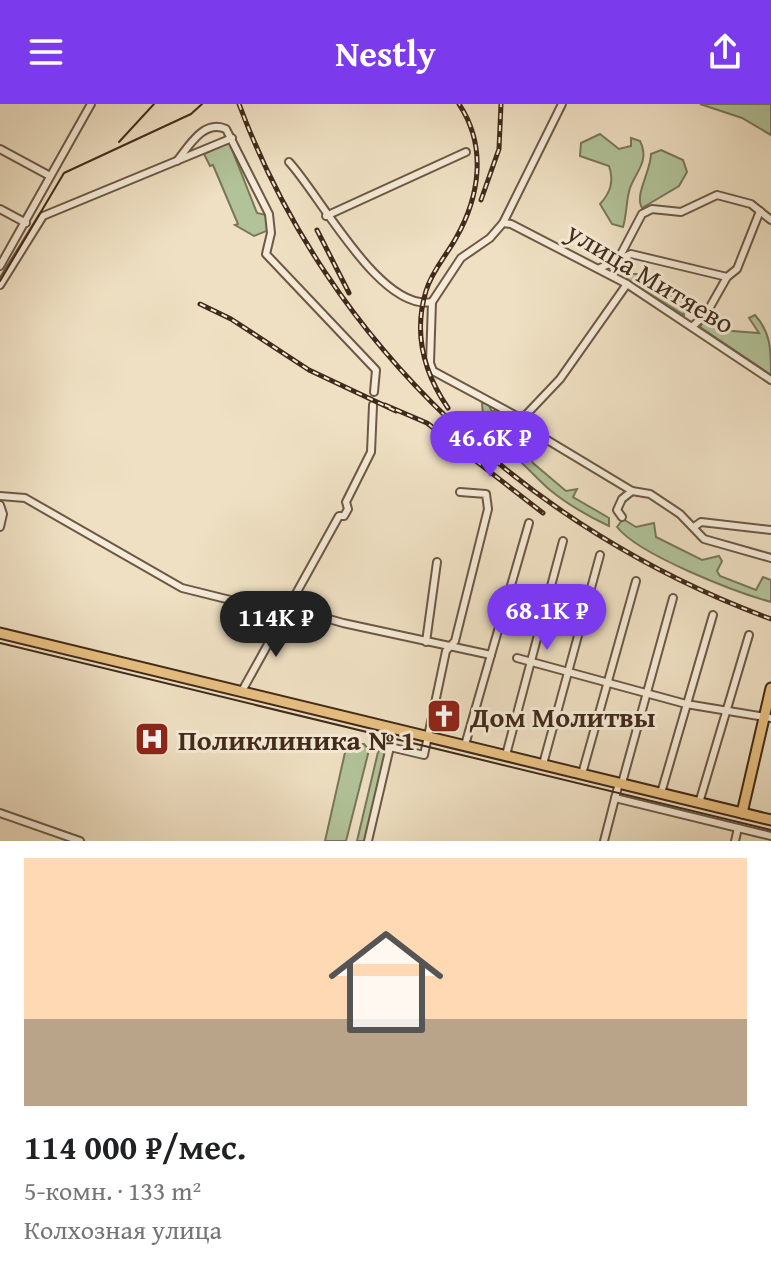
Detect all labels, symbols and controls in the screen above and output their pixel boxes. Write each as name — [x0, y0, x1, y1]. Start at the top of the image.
text: Nestly — [335, 26, 436, 79]
icon: menu — [24, 30, 68, 74]
icon: share — [703, 30, 747, 74]
street label: улица Митяево — [559, 210, 743, 343]
pin: 46.6K ₽ — [416, 411, 564, 479]
text: 46.6K ₽ — [448, 417, 532, 456]
pin: 68.1K ₽ — [473, 584, 621, 652]
text: 68.1K ₽ — [505, 590, 589, 629]
pin: 114K ₽ — [211, 591, 341, 659]
text: 114K ₽ — [238, 597, 314, 636]
place label: Дом Молитвы — [469, 696, 656, 737]
church icon: Дом Молитвы — [425, 697, 463, 735]
place label: Поликлиника № 1 — [178, 719, 415, 760]
hospital icon: Поликлиника № 1 — [133, 720, 171, 758]
icon: home — [314, 910, 458, 1054]
text: 114 000 ₽/мес. — [24, 1122, 246, 1171]
text: 5-комн. · 133 m² — [24, 1171, 201, 1210]
text: Колхозная улица — [24, 1210, 222, 1249]

